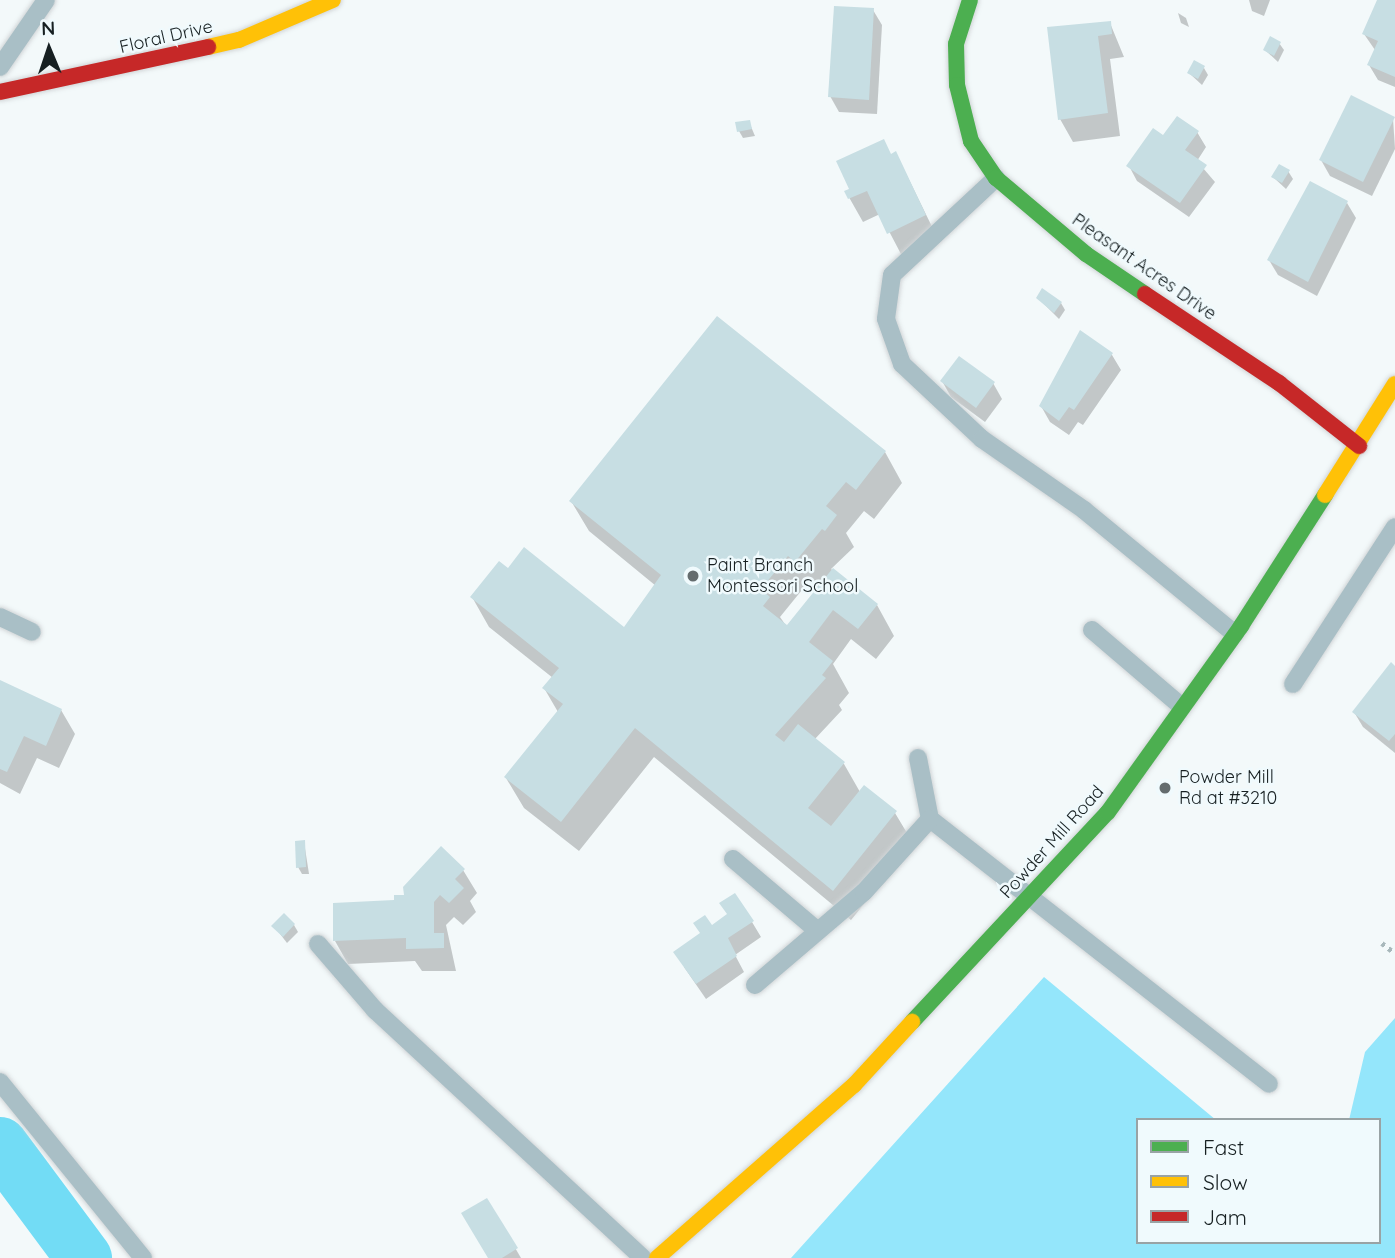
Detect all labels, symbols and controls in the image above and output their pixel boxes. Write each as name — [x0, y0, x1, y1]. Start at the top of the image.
north arrow — [14, 14, 84, 84]
text: N — [41, 16, 56, 40]
street label: Floral Drive — [117, 16, 215, 58]
street label: Pleasant Acres Drive — [1068, 209, 1220, 325]
place label: Paint Branch Montessori School — [707, 555, 858, 598]
marker: Paint Branch Montessori School — [685, 568, 701, 584]
place label: Powder Mill Rd at #3210 — [1179, 767, 1277, 810]
marker: Powder Mill Rd at #3210 — [1157, 780, 1173, 796]
street label: Powder Mill Road — [996, 781, 1108, 903]
legend — [1136, 1118, 1381, 1244]
text: Fast — [1203, 1134, 1244, 1160]
text: Slow — [1203, 1169, 1248, 1195]
text: Jam — [1203, 1204, 1247, 1230]

